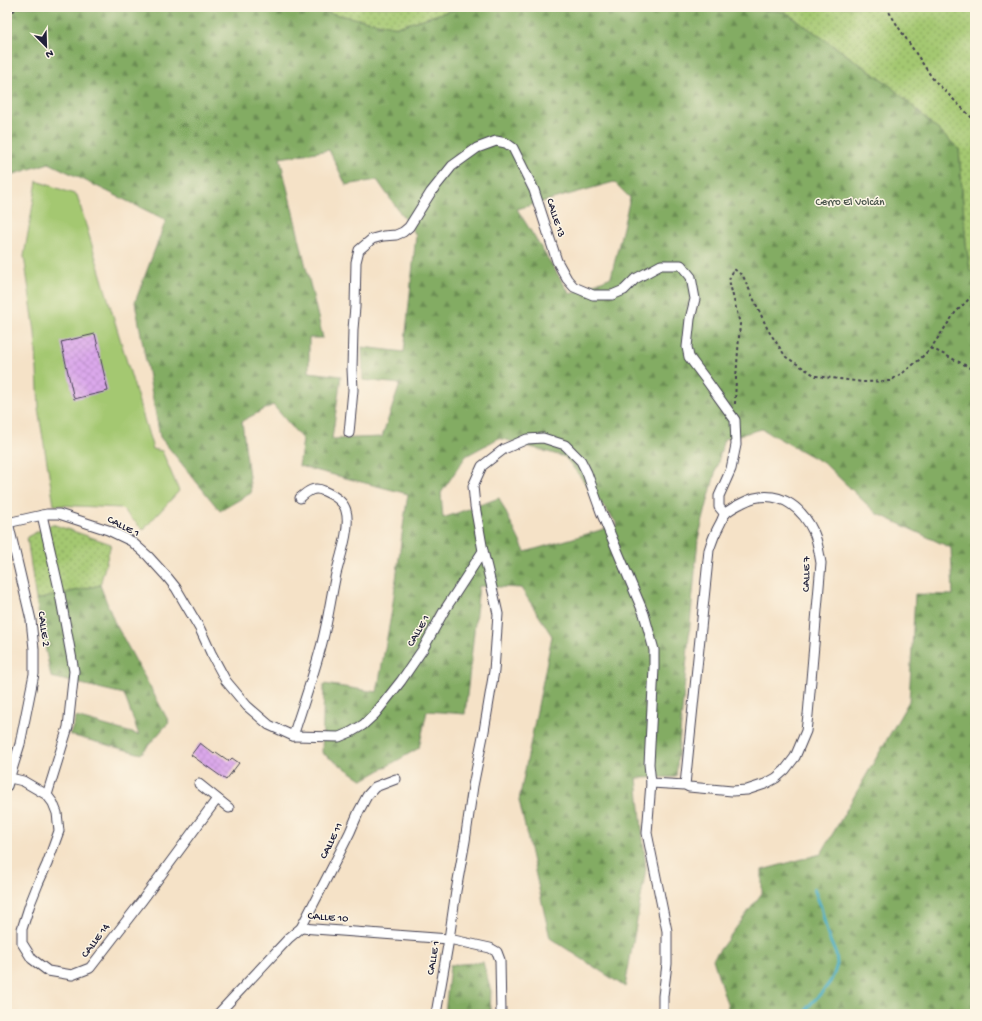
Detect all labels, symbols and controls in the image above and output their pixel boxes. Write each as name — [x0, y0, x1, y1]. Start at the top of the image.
north arrow — [26, 26, 66, 66]
text: N — [43, 46, 55, 60]
street label: CALLE 13 — [543, 197, 567, 239]
park label: Cerro El Volcán — [816, 197, 885, 209]
street label: CALLE 1 — [105, 514, 141, 540]
street label: CALLE 7 — [801, 556, 813, 592]
street label: CALLE 2 — [35, 611, 51, 648]
street label: CALLE 1 — [405, 613, 433, 649]
street label: CALLE 11 — [318, 821, 346, 861]
street label: CALLE 10 — [307, 911, 349, 925]
street label: CALLE 14 — [79, 921, 113, 960]
street label: CALLE 1 — [425, 940, 443, 976]

